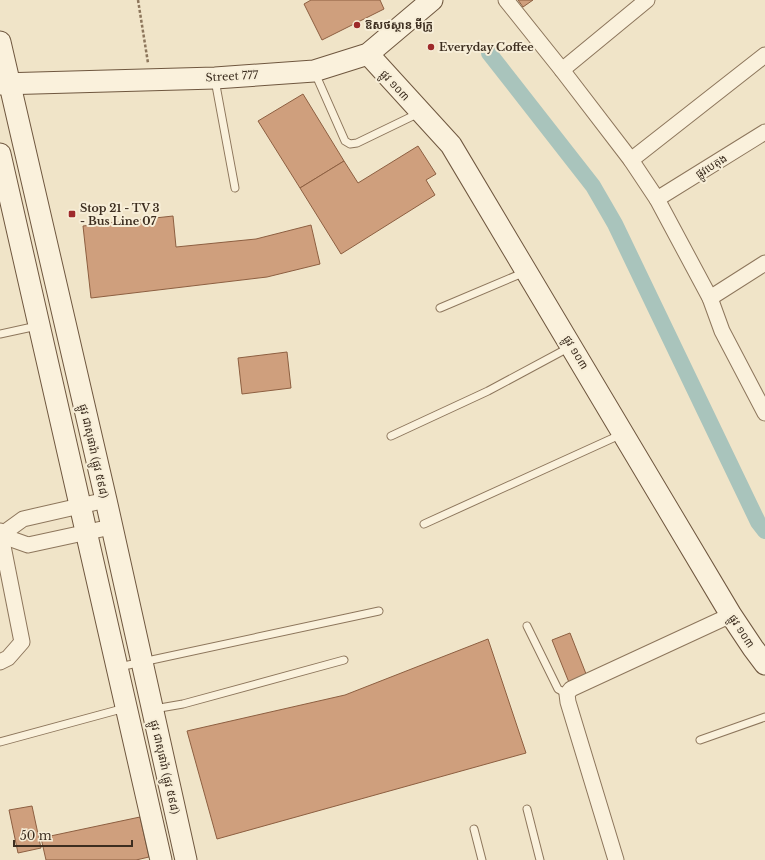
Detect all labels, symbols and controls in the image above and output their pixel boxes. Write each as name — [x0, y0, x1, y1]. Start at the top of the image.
place label: ឱសថស្ថាន មីក្រូ — [365, 17, 433, 32]
marker: ឱសថស្ថាន មីក្រូ — [352, 20, 362, 30]
place label: Everyday Coffee — [439, 40, 534, 54]
marker: Everyday Coffee — [426, 42, 436, 52]
street label: ផ្លូវ ១០៣ — [375, 67, 413, 106]
street label: Street 777 — [205, 68, 259, 84]
street label: ផ្លូវបេតុង — [693, 151, 731, 184]
place label: Stop 21 - TV 3 - Bus Line 07 — [80, 201, 159, 228]
marker: Stop 21 - TV 3 - Bus Line 07 — [67, 209, 77, 219]
street label: ផ្លូវ ១០៣ — [558, 332, 592, 373]
street label: ផ្លូវ ជាសុផារ៉ា (ផ្លូវ ៥៩៨) — [73, 403, 112, 500]
street label: ផ្លូវ ១០៣ — [723, 612, 758, 652]
street label: ផ្លូវ ជាសុផារ៉ា (ផ្លូវ ៥៩៨) — [144, 719, 183, 816]
scale bar — [14, 822, 132, 848]
text: 50 m — [20, 828, 52, 843]

